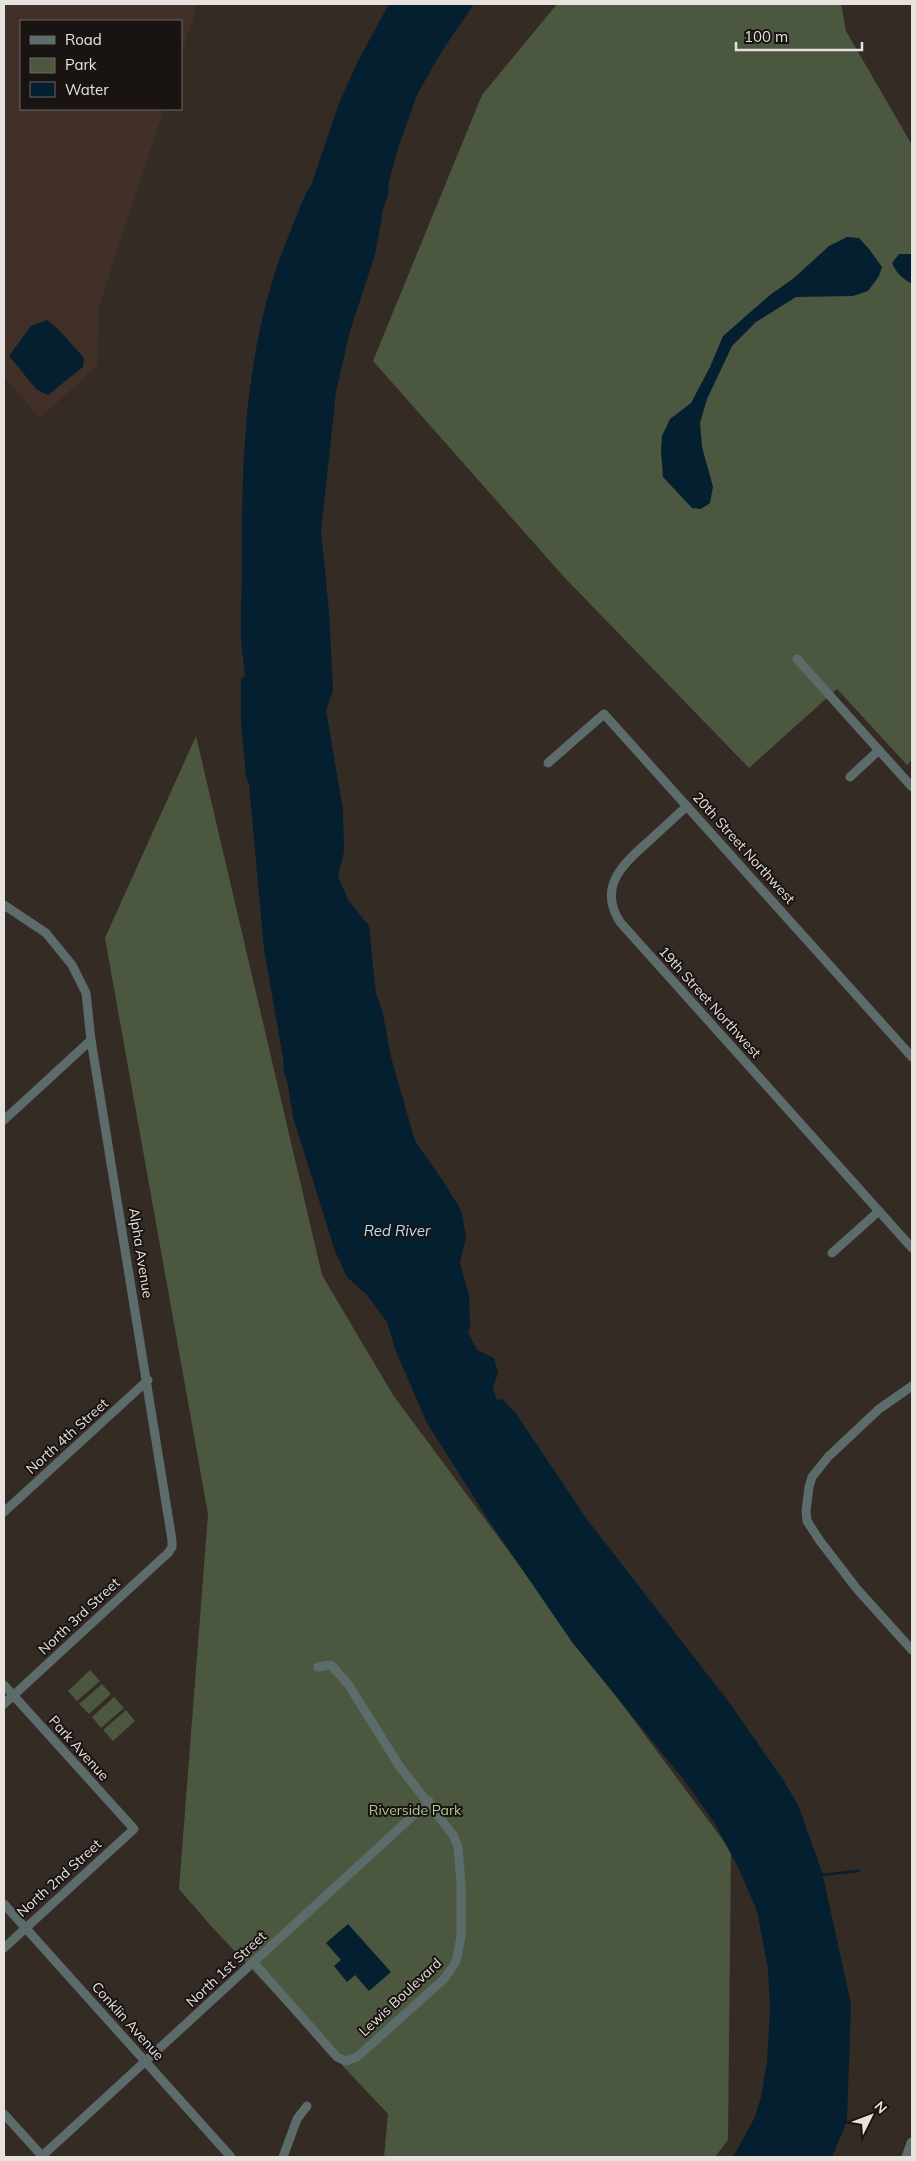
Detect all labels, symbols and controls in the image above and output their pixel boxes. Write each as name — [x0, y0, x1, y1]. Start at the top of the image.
legend — [20, 20, 182, 110]
scale bar — [736, 20, 862, 52]
text: 100 m — [744, 27, 788, 46]
text: Road — [65, 30, 102, 49]
text: Park — [65, 55, 97, 74]
text: Water — [65, 80, 109, 99]
street label: 20th Street Northwest — [689, 788, 799, 908]
street label: 19th Street Northwest — [655, 942, 765, 1062]
street label: Alpha Avenue — [125, 1207, 157, 1299]
water label: Red River — [364, 1221, 431, 1240]
street label: North 4th Street — [22, 1394, 112, 1478]
street label: North 3rd Street — [35, 1574, 124, 1658]
street label: Park Avenue — [45, 1712, 113, 1784]
park label: Riverside Park — [369, 1801, 462, 1819]
street label: North 2nd Street — [13, 1835, 105, 1921]
street label: North 1st Street — [182, 1927, 270, 2011]
street label: Lewis Boulevard — [355, 1954, 445, 2040]
street label: Conklin Avenue — [88, 1978, 168, 2064]
north arrow — [846, 2091, 896, 2141]
text: N — [870, 2097, 891, 2117]

